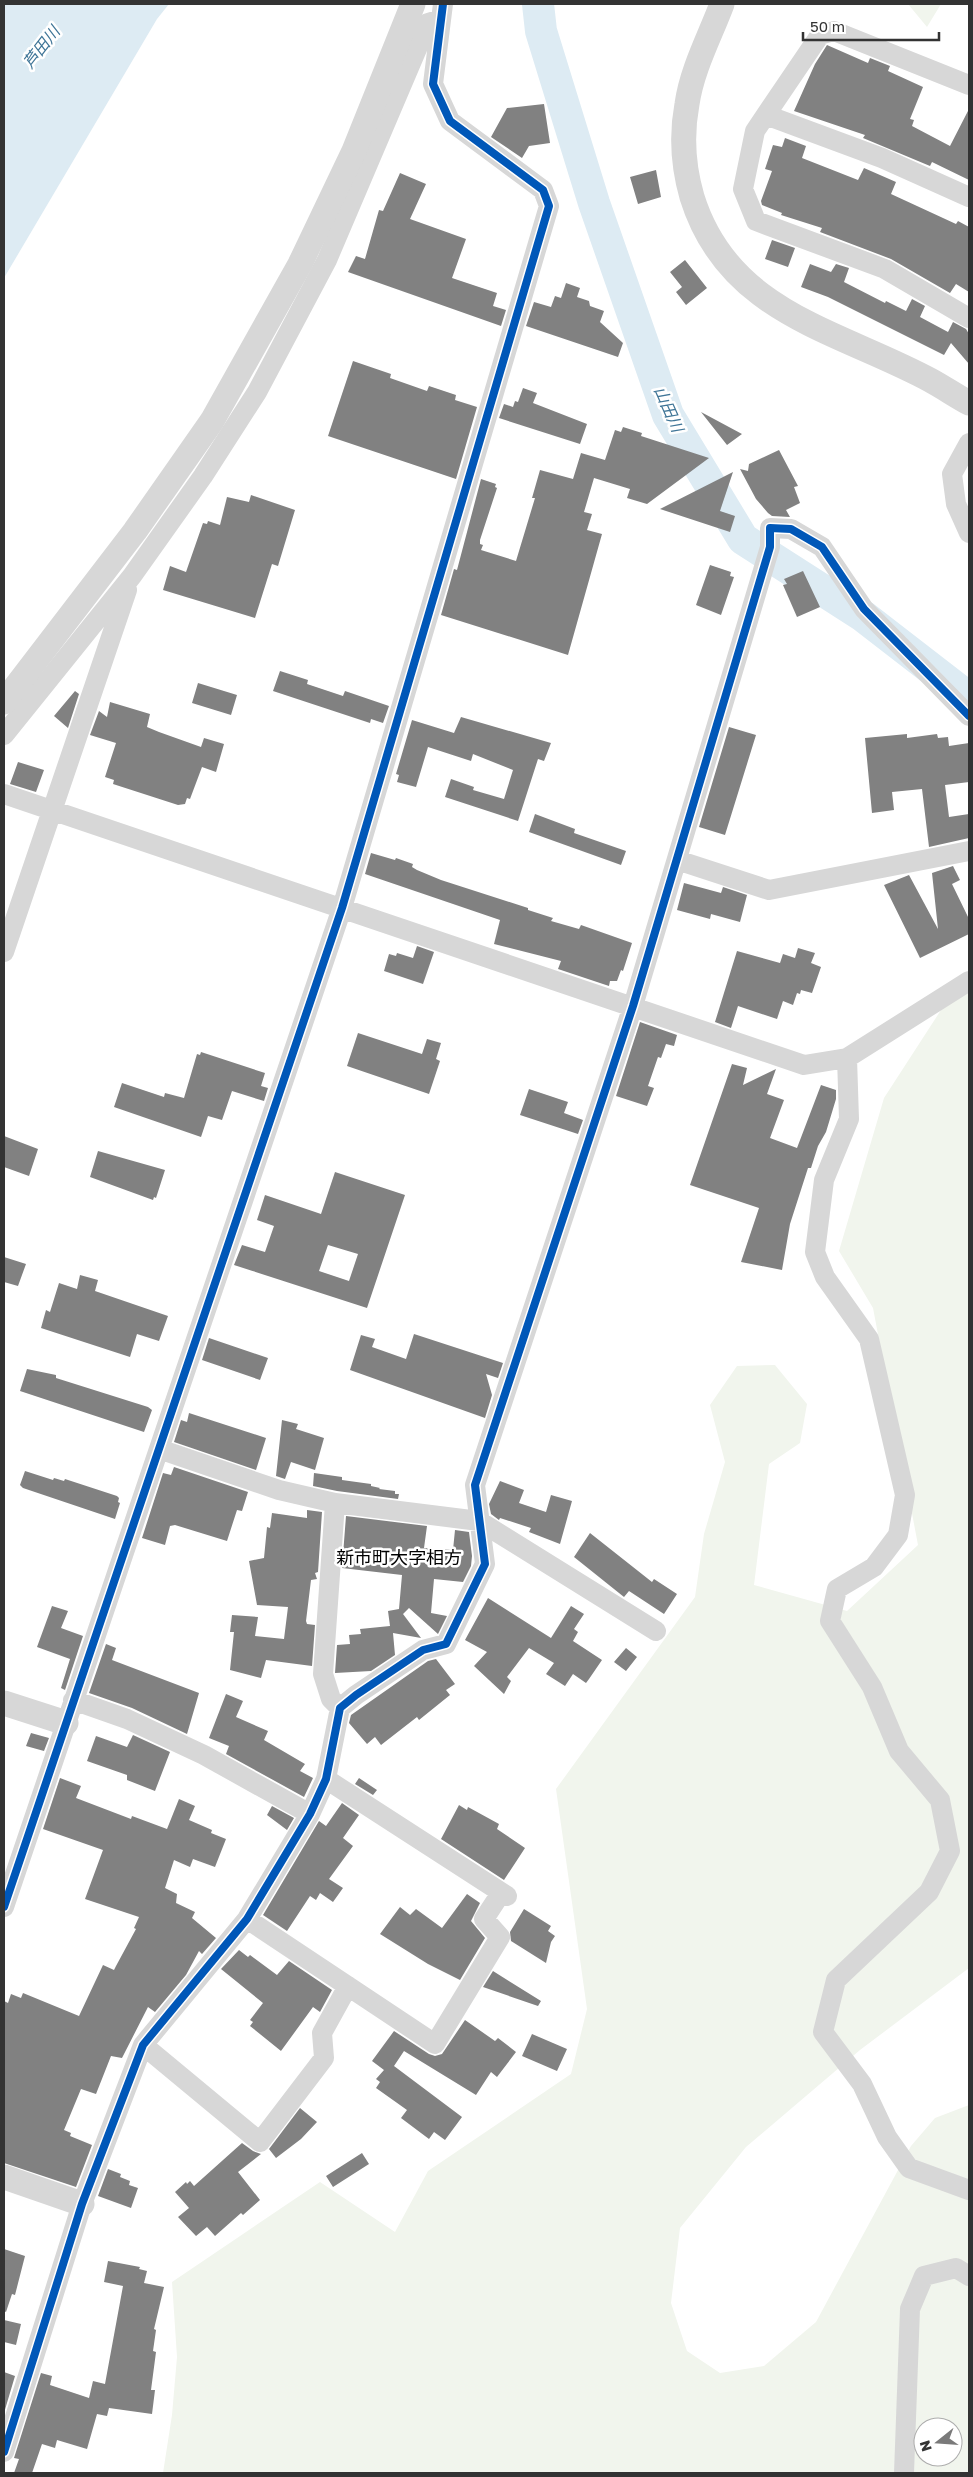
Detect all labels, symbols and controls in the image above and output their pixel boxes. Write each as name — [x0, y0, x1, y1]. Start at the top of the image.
scale bar — [803, 10, 939, 42]
text: 50 m — [810, 17, 845, 35]
water label: 芦田川 — [18, 20, 65, 72]
water label: 山田川 — [650, 383, 689, 437]
district label: 新市町大字相方 — [336, 1546, 462, 1568]
north arrow — [913, 2417, 963, 2467]
text: N — [915, 2438, 935, 2454]

